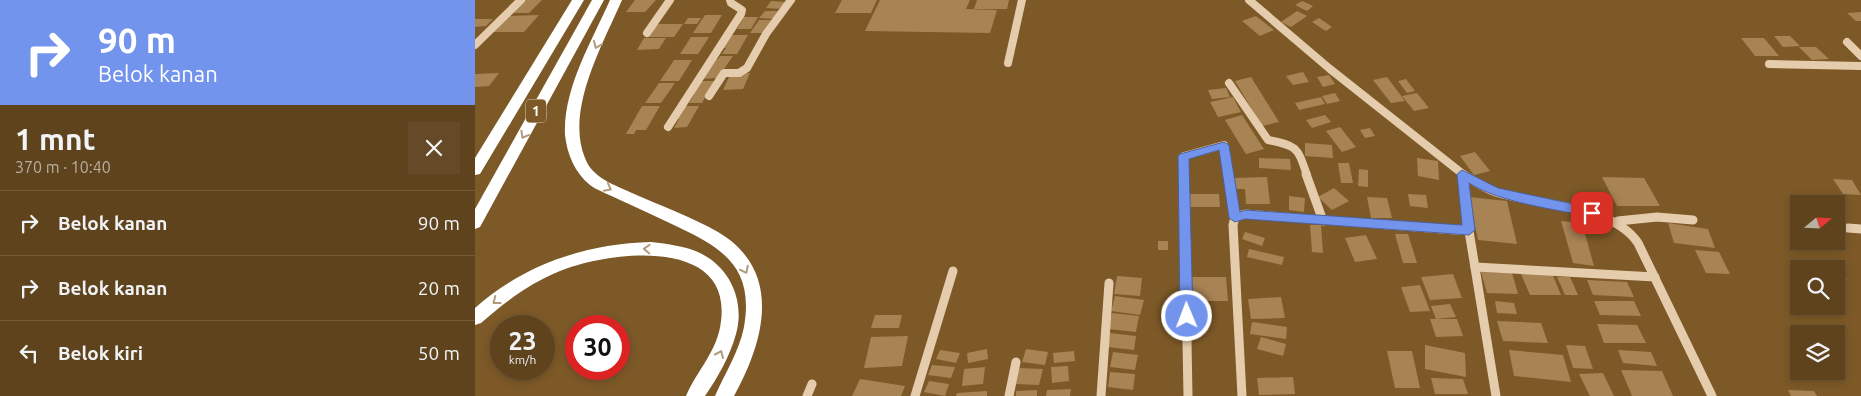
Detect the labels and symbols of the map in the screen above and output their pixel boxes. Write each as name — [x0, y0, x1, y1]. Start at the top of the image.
one-way arrow — [593, 40, 604, 49]
road number: 1 — [526, 100, 546, 122]
one-way arrow — [520, 129, 530, 138]
one-way arrow — [603, 182, 612, 192]
pin — [1571, 192, 1613, 234]
north arrow — [1790, 195, 1845, 250]
one-way arrow — [643, 244, 650, 254]
one-way arrow — [739, 265, 749, 274]
position arrow — [1160, 289, 1212, 341]
one-way arrow — [493, 295, 502, 304]
speed limit sign: 30 — [565, 315, 630, 380]
one-way arrow — [713, 350, 724, 359]

